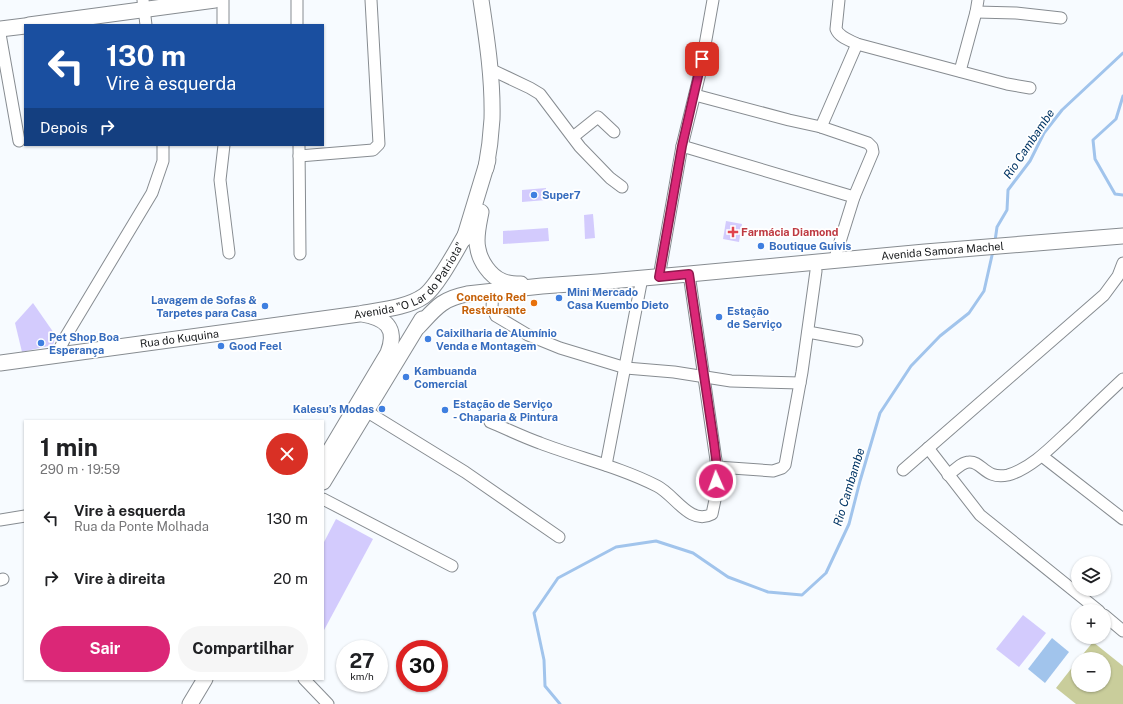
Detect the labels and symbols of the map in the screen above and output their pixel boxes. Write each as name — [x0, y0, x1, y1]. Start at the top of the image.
pin — [685, 42, 719, 76]
water label: Rio Cambambe — [1001, 106, 1058, 181]
place label: Super7 — [542, 189, 581, 201]
marker: Super7 — [529, 190, 539, 200]
place label: Farmácia Diamond — [741, 226, 839, 238]
marker: Farmácia Diamond — [728, 227, 738, 237]
street label: Avenida "O Lar do Patriota" — [353, 240, 466, 321]
place label: Boutique Guivis — [769, 240, 851, 252]
street label: Avenida Samora Machel — [881, 240, 1004, 262]
marker: Boutique Guivis — [756, 241, 766, 251]
place label: Mini Mercado Casa Kuembo Dieto — [567, 286, 669, 311]
place label: Conceito Red Restaurante — [456, 291, 526, 316]
marker: Mini Mercado Casa Kuembo Dieto — [554, 293, 564, 303]
place label: Lavagem de Sofas & Tarpetes para Casa — [151, 294, 257, 319]
marker: Conceito Red Restaurante — [529, 298, 539, 308]
marker: Lavagem de Sofas & Tarpetes para Casa — [260, 301, 270, 311]
place label: Estação de Serviço — [727, 305, 782, 331]
marker: Estação de Serviço — [714, 312, 724, 322]
street label: Rua do Kuquina — [139, 327, 220, 350]
place label: Caixilharia de Alumínio Venda e Montagem — [436, 327, 557, 352]
place label: Pet Shop Boa Esperança — [49, 331, 119, 357]
marker: Caixilharia de Alumínio Venda e Montagem — [423, 334, 433, 344]
marker: Pet Shop Boa Esperança — [36, 338, 46, 348]
place label: Good Feel — [229, 340, 282, 352]
marker: Good Feel — [216, 341, 226, 351]
place label: Kambuanda Comercial — [414, 365, 477, 390]
marker: Kambuanda Comercial — [401, 372, 411, 382]
place label: Estação de Serviço - Chaparia & Pintura — [453, 398, 558, 423]
place label: Kalesu’s Modas — [293, 403, 374, 415]
marker: Kalesu’s Modas — [377, 404, 387, 414]
marker: Estação de Serviço - Chaparia & Pintura — [440, 405, 450, 415]
water label: Rio Cambambe — [830, 446, 868, 528]
position arrow — [695, 460, 737, 502]
speed limit sign: 30 — [396, 640, 448, 692]

